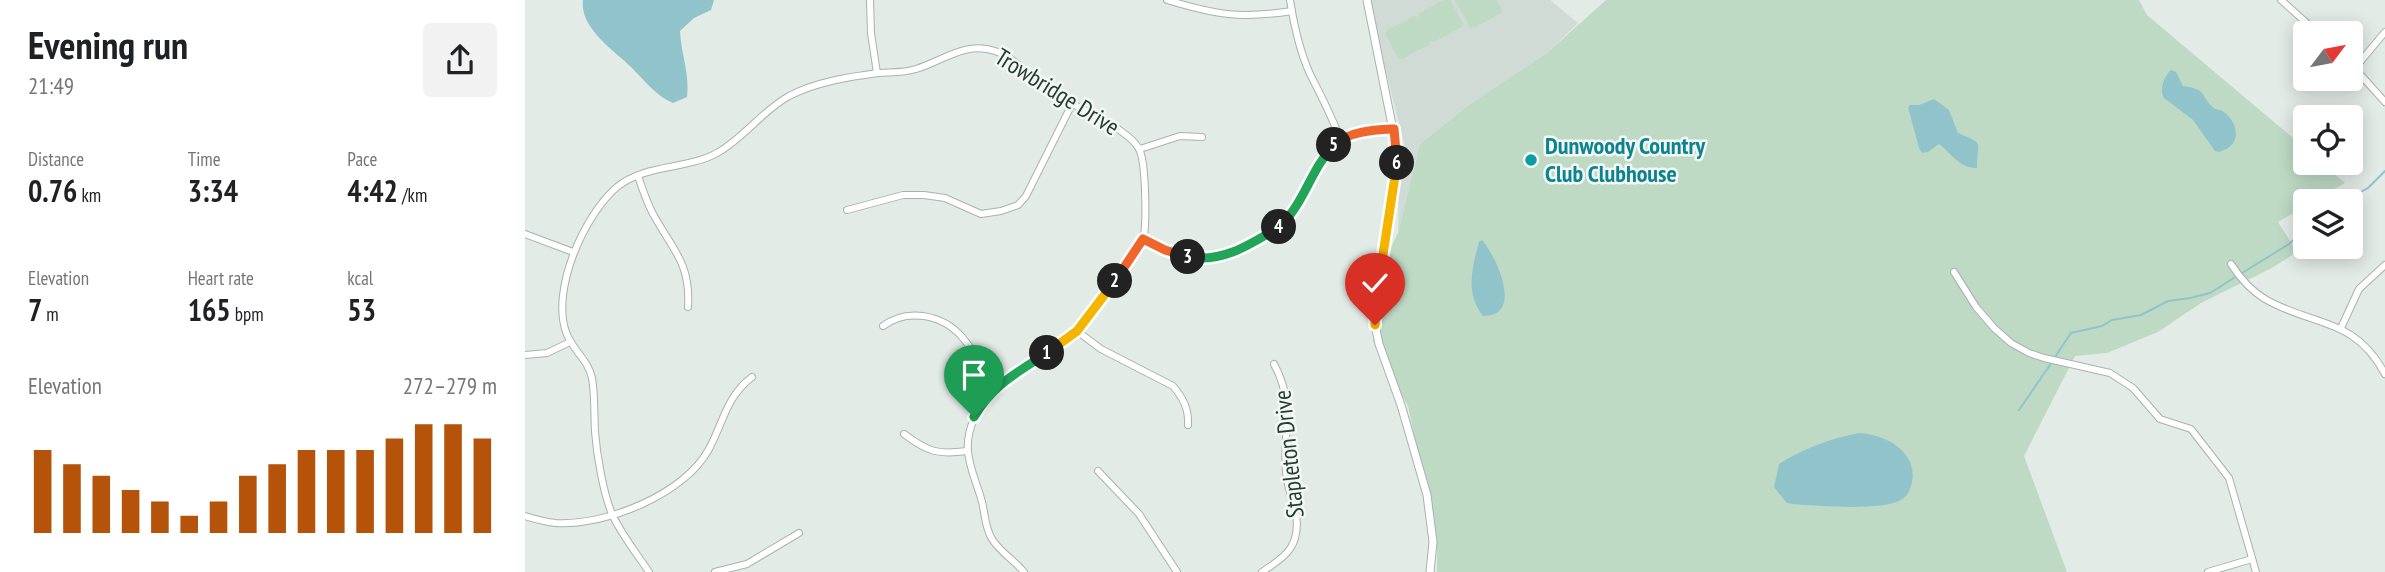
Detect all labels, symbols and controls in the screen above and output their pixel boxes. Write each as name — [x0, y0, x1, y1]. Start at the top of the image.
text: Evening run — [28, 20, 188, 69]
north arrow — [2293, 21, 2363, 91]
map controls — [2293, 21, 2363, 259]
button: share — [423, 23, 497, 97]
street label: Trowbridge Drive — [989, 41, 1125, 142]
text: 21:49 — [28, 71, 74, 100]
button: locate — [2293, 105, 2363, 175]
pin: 5 — [1317, 128, 1351, 162]
place label: Dunwoody Country Club Clubhouse — [1545, 130, 1705, 189]
text: 5 — [1329, 132, 1338, 156]
pin: 6 — [1379, 146, 1415, 180]
text: Distance — [28, 147, 84, 171]
text: Time — [188, 147, 221, 171]
text: Pace — [347, 147, 377, 171]
text: 6 — [1392, 150, 1401, 174]
marker: Dunwoody Country Club Clubhouse — [1523, 152, 1539, 168]
text: 0.76 — [28, 171, 77, 210]
text: 3:34 — [188, 171, 238, 210]
text: 4:42 — [347, 171, 398, 210]
text: km — [77, 183, 101, 207]
text: /km — [398, 183, 427, 207]
button: layers — [2293, 189, 2363, 259]
pin: 4 — [1261, 210, 1297, 244]
text: 4 — [1274, 214, 1283, 238]
pin: 3 — [1171, 240, 1205, 274]
text: 3 — [1183, 244, 1192, 268]
pin — [1345, 253, 1405, 325]
pin: 2 — [1097, 264, 1133, 298]
icon: check — [1356, 264, 1394, 302]
text: Elevation — [28, 266, 89, 290]
text: Heart rate — [188, 266, 254, 290]
text: kcal — [347, 266, 373, 290]
text: 2 — [1110, 268, 1119, 292]
text: 7 — [28, 290, 42, 329]
text: 165 — [188, 290, 231, 329]
text: 53 — [347, 290, 376, 329]
text: m — [42, 302, 59, 326]
text: bpm — [231, 302, 264, 326]
pin: 1 — [1029, 336, 1065, 370]
text: 1 — [1042, 340, 1051, 364]
pin — [944, 345, 1004, 417]
icon: arrive — [955, 356, 993, 394]
text: Elevation — [28, 371, 102, 400]
text: 272–279 m — [403, 371, 497, 400]
street label: Stapleton Drive — [1266, 389, 1311, 520]

